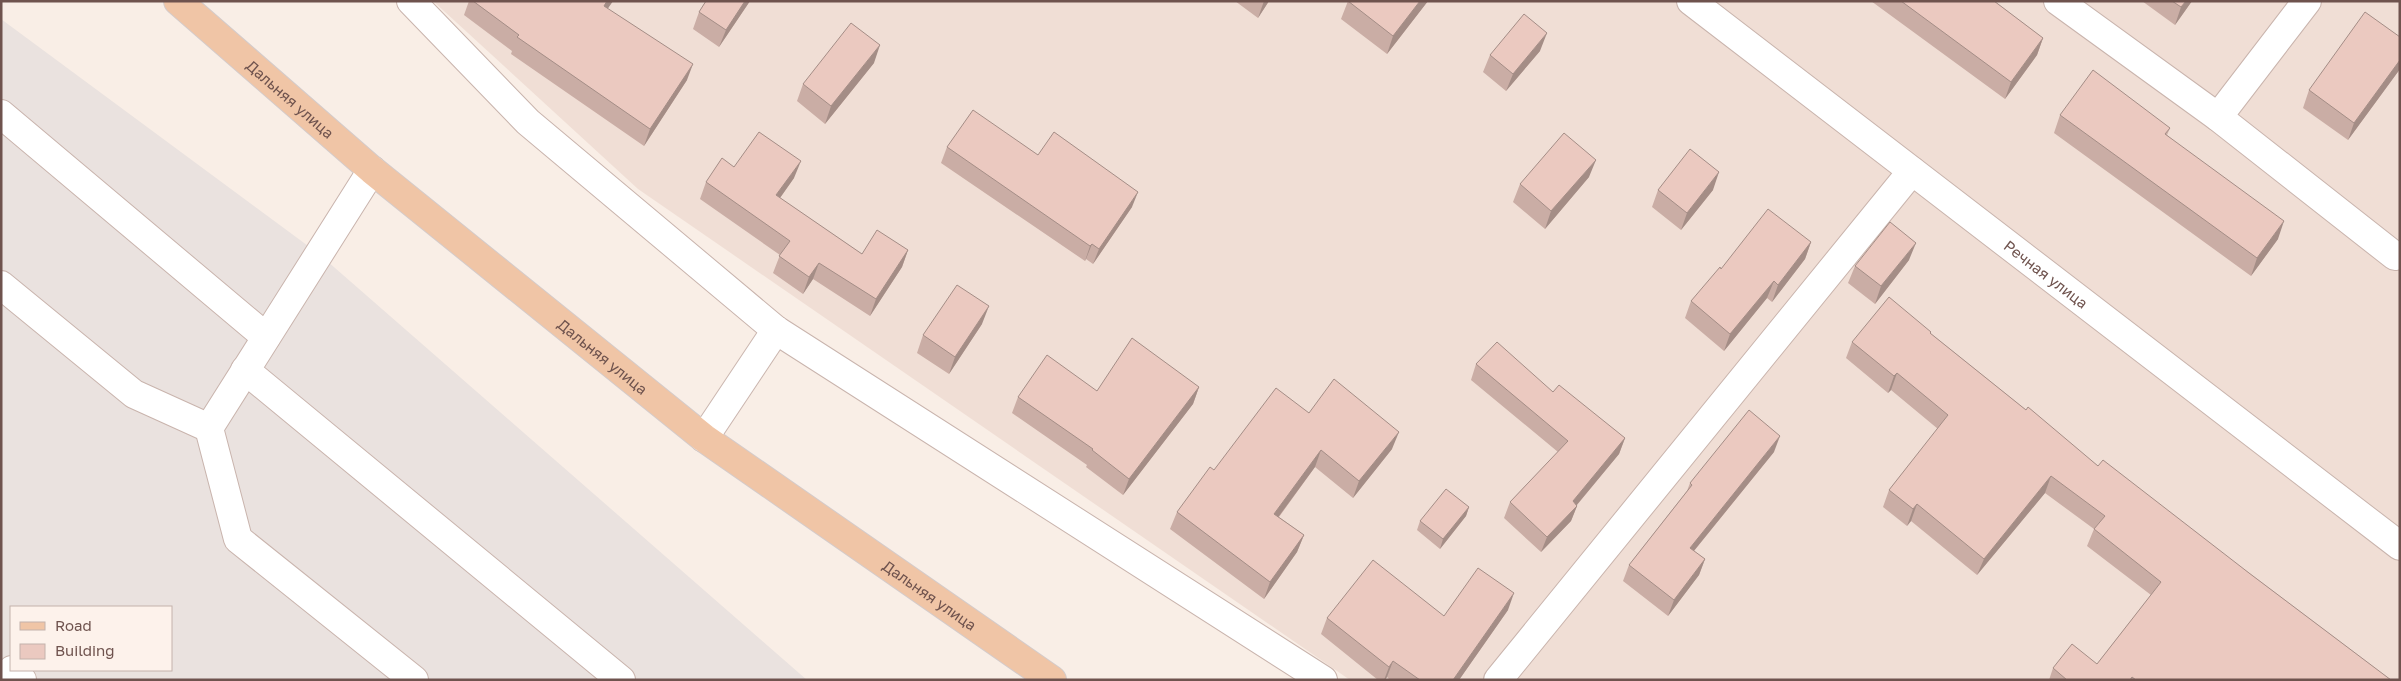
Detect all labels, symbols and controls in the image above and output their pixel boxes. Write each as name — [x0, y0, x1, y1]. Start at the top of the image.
street label: Дальняя улица — [243, 56, 338, 142]
street label: Речная улица — [2001, 236, 2092, 312]
street label: Дальняя улица — [554, 315, 651, 398]
street label: Дальняя улица — [879, 556, 980, 634]
legend — [10, 606, 172, 671]
text: Road — [55, 616, 92, 634]
text: Building — [55, 641, 115, 659]

